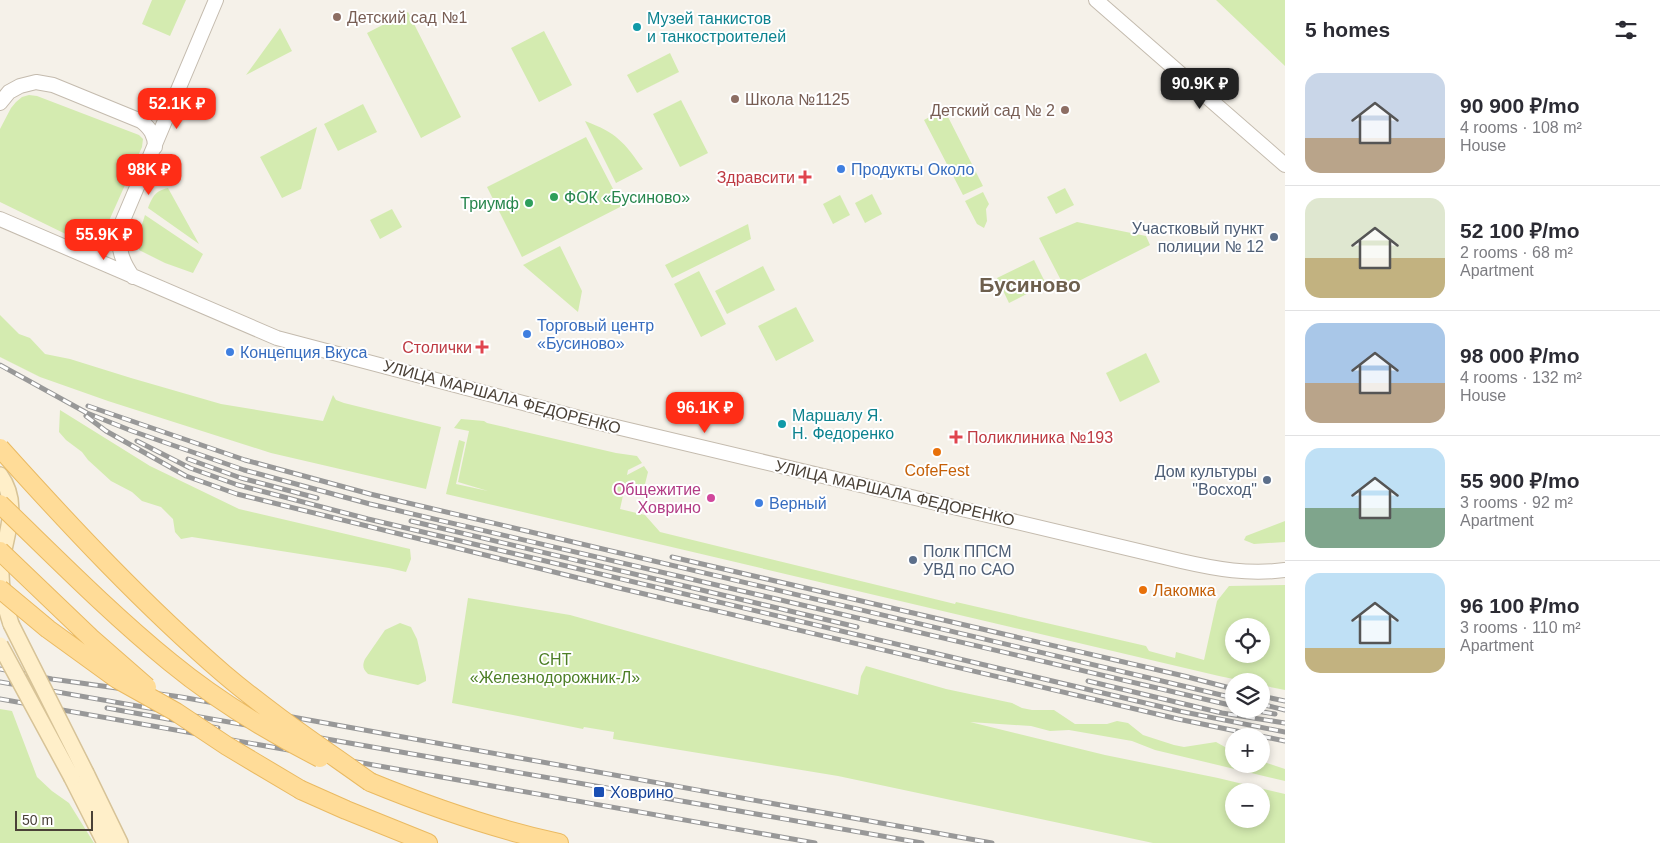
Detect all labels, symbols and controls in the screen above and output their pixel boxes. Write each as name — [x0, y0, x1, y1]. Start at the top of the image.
place label: Детский сад №1 — [347, 9, 468, 26]
place label: Музей танкистов и танкостроителей — [647, 10, 786, 45]
marker: Детский сад №1 — [331, 11, 343, 23]
icon: filters — [1612, 16, 1640, 44]
text: 5 homes — [1305, 18, 1390, 41]
marker: Музей танкистов и танкостроителей — [631, 21, 643, 33]
pin: 90.9K ₽ — [1154, 68, 1246, 110]
text: 90.9K ₽ — [1172, 75, 1228, 92]
pin: 52.1K ₽ — [131, 88, 223, 130]
place label: Школа №1125 — [745, 91, 850, 108]
marker: Школа №1125 — [729, 93, 741, 105]
icon: home — [1345, 93, 1405, 153]
text: 90 900 ₽/mo — [1460, 94, 1580, 117]
text: 52.1K ₽ — [149, 95, 205, 112]
place label: Детский сад № 2 — [930, 102, 1055, 119]
marker: Детский сад № 2 — [1059, 104, 1071, 116]
text: 4 rooms · 108 m² — [1460, 119, 1582, 136]
text: House — [1460, 137, 1506, 154]
pin: 98K ₽ — [114, 154, 184, 196]
text: 98K ₽ — [127, 161, 171, 178]
place label: Продукты Около — [851, 161, 974, 178]
marker: Продукты Около — [835, 163, 847, 175]
place label: Здравсити — [717, 169, 795, 186]
marker: Здравсити — [799, 171, 811, 183]
place label: ФОК «Бусиново» — [564, 189, 690, 206]
marker: ФОК «Бусиново» — [548, 191, 560, 203]
place label: Триумф — [460, 195, 519, 212]
marker: Триумф — [523, 197, 535, 209]
pin: 55.9K ₽ — [58, 218, 150, 261]
icon: home — [1345, 218, 1405, 278]
text: 52 100 ₽/mo — [1460, 219, 1580, 242]
place label: Участковый пункт полиции № 12 — [1132, 220, 1265, 255]
text: 55.9K ₽ — [76, 226, 132, 243]
marker: Участковый пункт полиции № 12 — [1268, 231, 1280, 243]
text: 2 rooms · 68 m² — [1460, 244, 1573, 261]
text: Apartment — [1460, 262, 1534, 279]
district label: Бусиново — [979, 273, 1081, 296]
place label: Торговый центр «Бусиново» — [537, 317, 654, 352]
marker: Торговый центр «Бусиново» — [521, 328, 533, 340]
place label: Столички — [402, 339, 472, 356]
marker: Столички — [476, 341, 488, 353]
icon: home — [1345, 343, 1405, 403]
place label: Концепция Вкуса — [240, 344, 367, 361]
text: 98 000 ₽/mo — [1460, 344, 1580, 367]
marker: Концепция Вкуса — [224, 346, 236, 358]
street label: УЛИЦА МАРШАЛА ФЕДОРЕНКО — [381, 357, 623, 437]
text: 4 rooms · 132 m² — [1460, 369, 1582, 386]
text: House — [1460, 387, 1506, 404]
pin: 96.1K ₽ — [659, 392, 751, 434]
text: 96.1K ₽ — [677, 399, 733, 416]
place label: Маршалу Я. Н. Федоренко — [792, 407, 894, 442]
marker: Маршалу Я. Н. Федоренко — [776, 418, 788, 430]
place label: Поликлиника №193 — [967, 429, 1113, 446]
marker: Поликлиника №193 — [949, 430, 963, 444]
marker: CofeFest — [931, 446, 943, 458]
street label: УЛИЦА МАРШАЛА ФЕДОРЕНКО — [774, 457, 1016, 529]
place label: CofeFest — [905, 462, 970, 479]
place label: Дом культуры "Восход" — [1155, 463, 1257, 498]
icon: home — [1345, 468, 1405, 528]
text: 55 900 ₽/mo — [1460, 469, 1580, 492]
marker: Дом культуры "Восход" — [1261, 474, 1273, 486]
place label: Общежитие Ховрино — [613, 481, 701, 516]
marker: Общежитие Ховрино — [705, 492, 717, 504]
text: 3 rooms · 92 m² — [1460, 494, 1573, 511]
place label: Верный — [769, 495, 827, 512]
marker: Верный — [753, 497, 765, 509]
text: Apartment — [1460, 512, 1534, 529]
place label: Полк ППСМ УВД по САО — [923, 543, 1015, 578]
marker: Полк ППСМ УВД по САО — [907, 554, 919, 566]
place label: Лакомка — [1153, 582, 1216, 599]
marker: Лакомка — [1137, 584, 1149, 596]
icon: home — [1345, 593, 1405, 653]
text: 96 100 ₽/mo — [1460, 594, 1580, 617]
map controls — [1225, 618, 1270, 828]
button: locate — [1225, 618, 1270, 663]
text: 3 rooms · 110 m² — [1460, 619, 1581, 636]
text: Apartment — [1460, 637, 1534, 654]
park label: СНТ «Железнодорожник-Л» — [470, 651, 640, 686]
button: layers — [1225, 673, 1270, 718]
button: + — [1225, 728, 1270, 773]
button: − — [1225, 783, 1270, 828]
place label: Ховрино — [610, 784, 674, 801]
marker: Ховрино — [592, 785, 606, 799]
scale bar — [15, 808, 92, 831]
text: 50 m — [22, 812, 53, 828]

